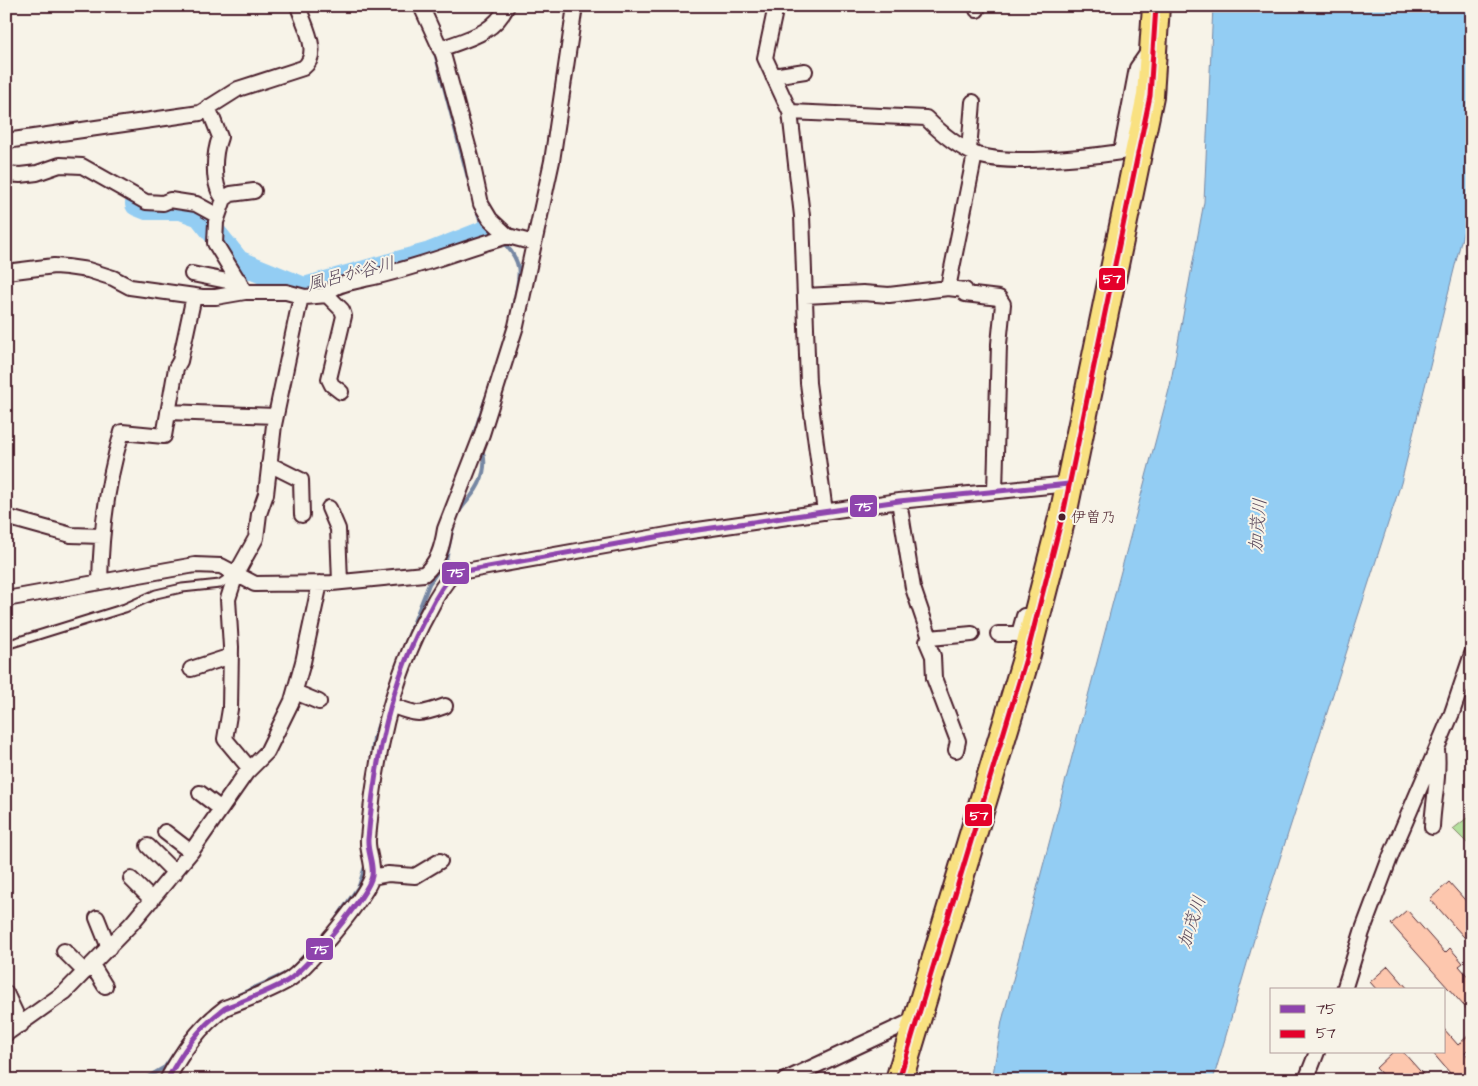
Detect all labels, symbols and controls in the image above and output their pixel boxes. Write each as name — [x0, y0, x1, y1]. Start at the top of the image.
water label: 風呂が谷川 — [304, 251, 398, 297]
line badge: 57 — [1098, 267, 1126, 291]
text: 57 — [1103, 269, 1122, 289]
line badge: 75 — [849, 494, 878, 518]
text: 75 — [854, 497, 874, 517]
water label: 加茂川 — [1243, 497, 1273, 553]
place label: 伊曽乃 — [1071, 507, 1116, 528]
marker: 伊曽乃 — [1057, 512, 1067, 522]
line badge: 75 — [441, 561, 470, 585]
text: 75 — [446, 563, 466, 583]
line badge: 57 — [964, 803, 993, 827]
text: 57 — [970, 806, 989, 826]
water label: 加茂川 — [1172, 892, 1212, 952]
line badge: 75 — [305, 937, 334, 961]
text: 75 — [310, 940, 330, 960]
legend — [1270, 988, 1446, 1054]
text: 75 — [1316, 999, 1336, 1020]
text: 57 — [1316, 1023, 1336, 1044]

